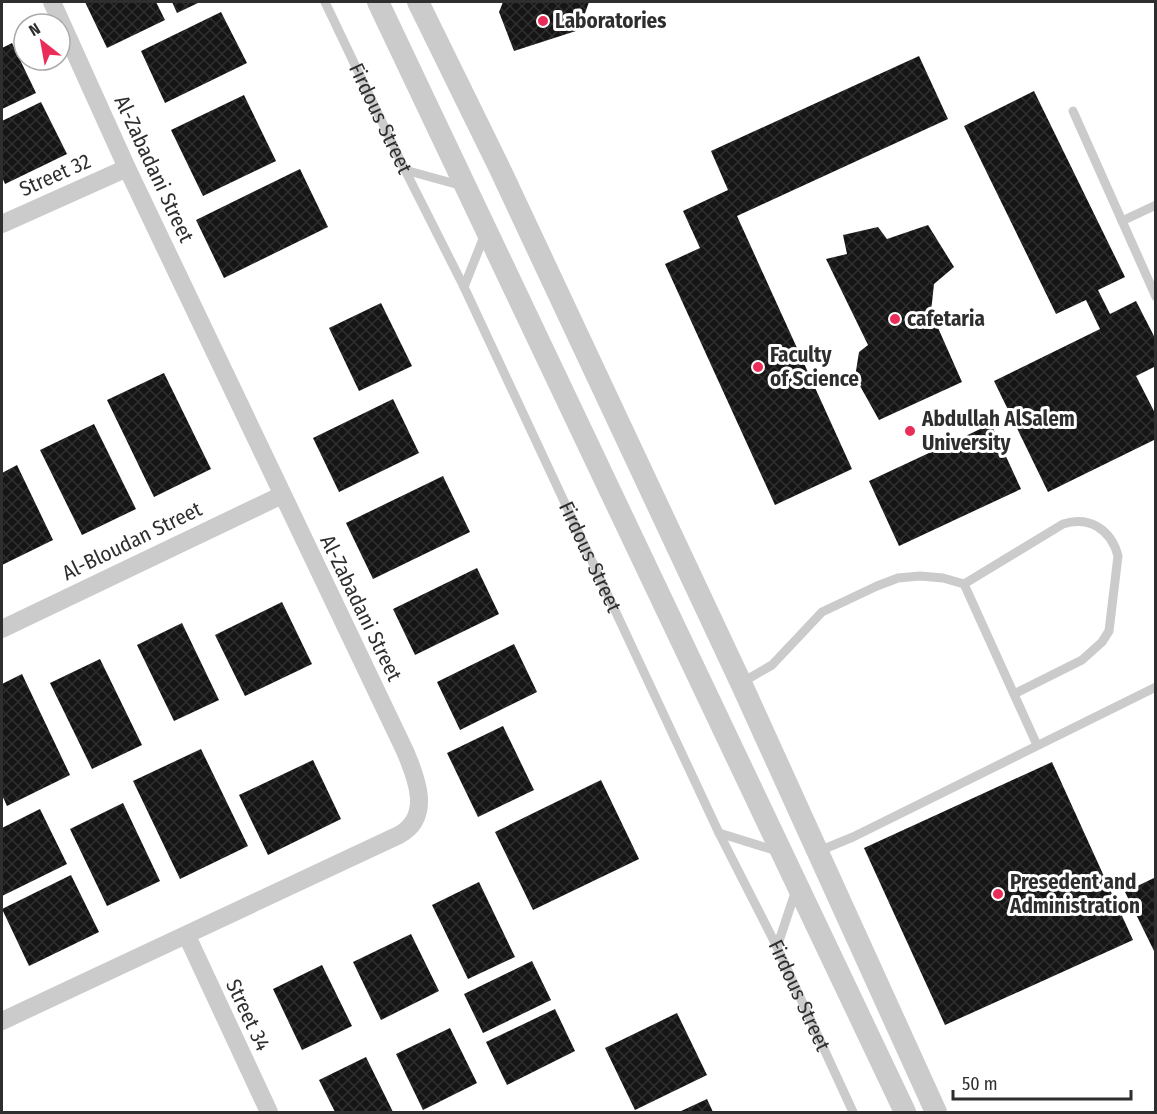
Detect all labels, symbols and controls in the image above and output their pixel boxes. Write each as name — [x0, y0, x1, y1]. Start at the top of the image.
place label: Laboratories — [555, 8, 666, 34]
north arrow — [12, 12, 72, 72]
marker: Laboratories — [536, 14, 550, 28]
text: N — [26, 19, 44, 40]
street label: Firdous Street — [343, 59, 418, 178]
street label: Al-Zabadani Street — [109, 91, 199, 247]
street label: Street 32 — [15, 148, 95, 202]
place label: cafetaria — [907, 306, 985, 332]
marker: cafetaria — [888, 312, 902, 326]
place label: Faculty of Science — [770, 342, 859, 392]
marker: Faculty of Science — [751, 360, 765, 374]
place label: Abdullah AlSalem University — [921, 406, 1075, 456]
marker: Abdullah AlSalem University — [903, 424, 917, 438]
street label: Al-Bloudan Street — [58, 496, 206, 586]
street label: Firdous Street — [553, 497, 627, 617]
street label: Al-Zabadani Street — [314, 531, 408, 685]
place label: Presedent and Administration — [1009, 869, 1140, 919]
marker: Presedent and Administration — [991, 887, 1005, 901]
street label: Firdous Street — [763, 935, 836, 1055]
street label: Street 34 — [220, 975, 276, 1055]
scale bar — [953, 1063, 1132, 1101]
text: 50 m — [962, 1073, 998, 1095]

